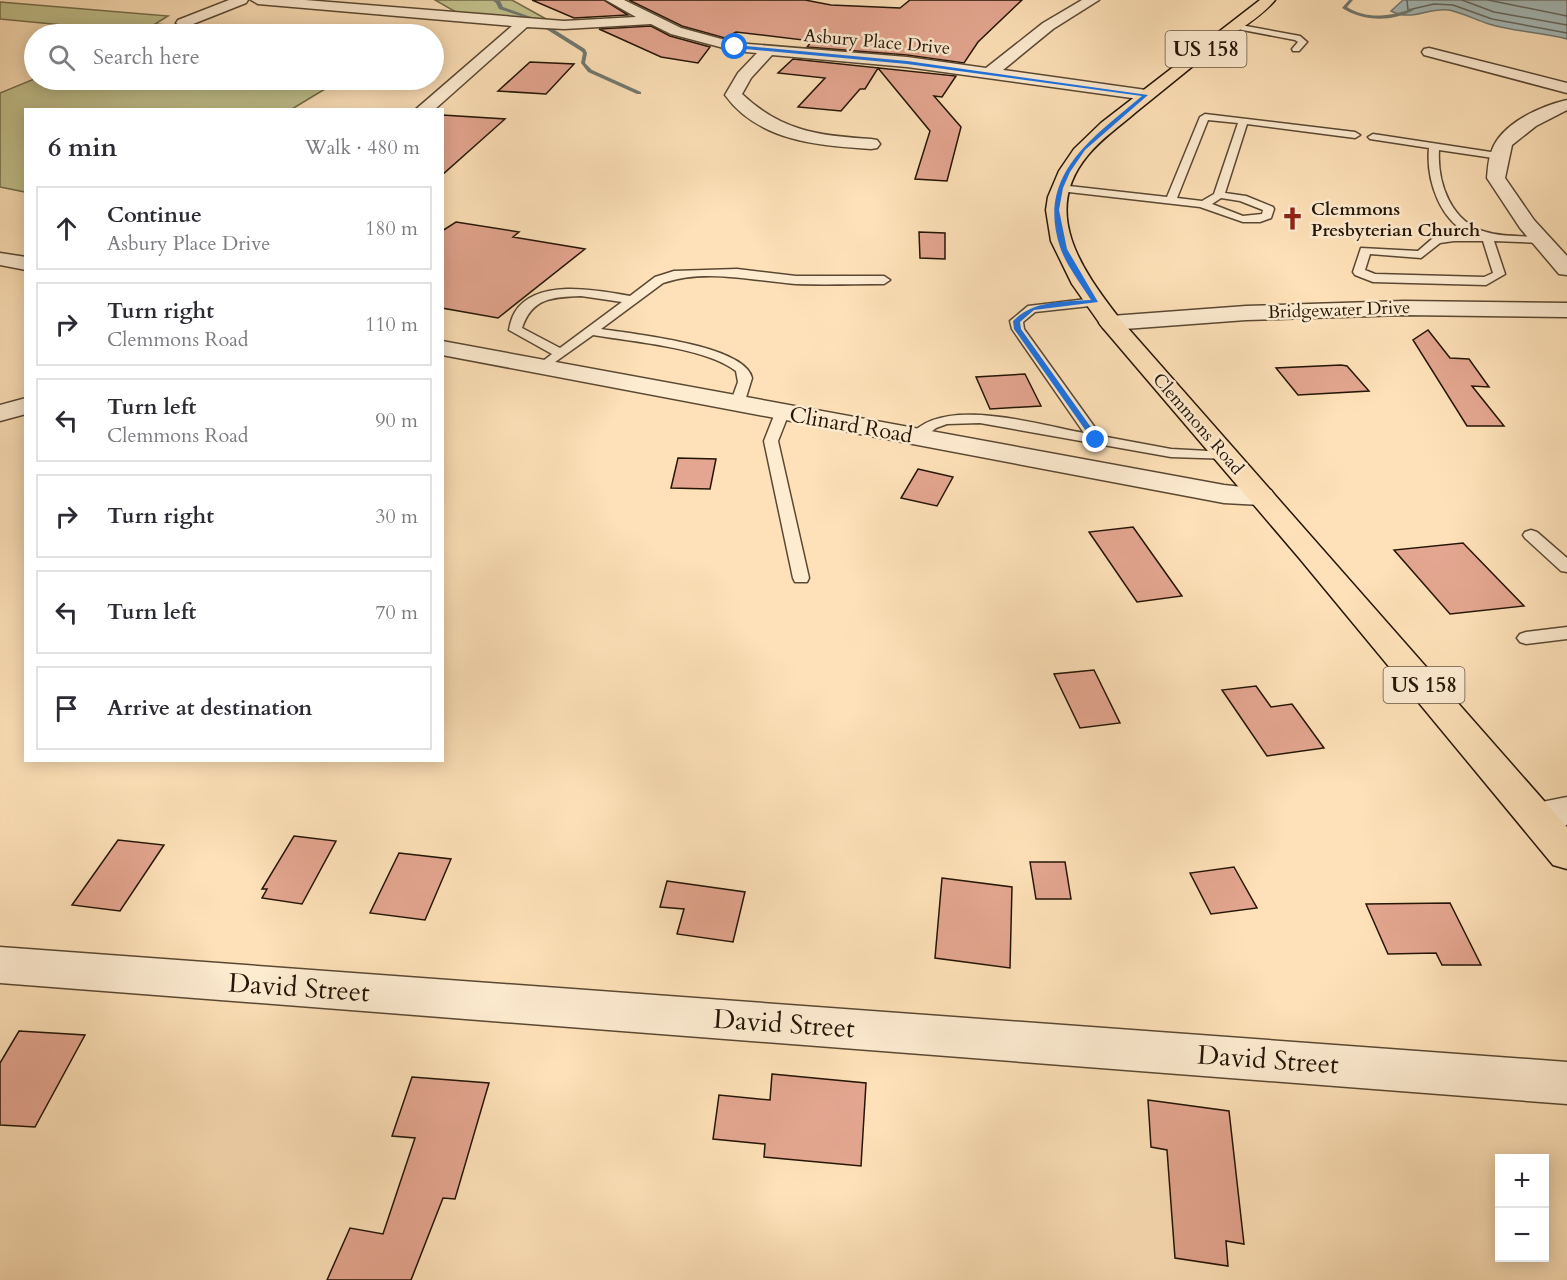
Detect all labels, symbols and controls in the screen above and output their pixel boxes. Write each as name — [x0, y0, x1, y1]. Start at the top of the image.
street label: Asbury Place Drive — [803, 23, 951, 61]
search box — [24, 24, 444, 90]
road number: US 158 — [1166, 31, 1246, 67]
route start — [721, 33, 747, 59]
icon: search — [45, 41, 78, 74]
text: Search here — [93, 42, 200, 72]
text: 6 min — [48, 130, 117, 165]
text: Walk · 480 m — [305, 134, 420, 161]
place label: Clemmons Presbyterian Church — [1311, 197, 1480, 243]
text: Continue — [107, 200, 202, 230]
church icon: Clemmons Presbyterian Church — [1280, 206, 1306, 232]
icon: ahead — [50, 212, 83, 245]
text: 180 m — [365, 215, 418, 242]
text: Asbury Place Drive — [107, 230, 270, 257]
street label: Bridgewater Drive — [1267, 295, 1411, 325]
text: Turn right — [107, 296, 214, 326]
icon: right — [50, 308, 83, 341]
text: 110 m — [365, 311, 418, 338]
text: Clemmons Road — [107, 326, 248, 353]
street label: Clemmons Road — [1147, 368, 1249, 481]
text: Turn left — [107, 392, 196, 422]
street label: Clinard Road — [787, 399, 915, 451]
icon: left — [50, 404, 83, 437]
text: 90 m — [375, 407, 418, 434]
text: Clemmons Road — [107, 422, 248, 449]
route end — [1082, 426, 1108, 452]
icon: right — [50, 500, 83, 533]
text: Turn right — [107, 501, 214, 531]
text: 30 m — [375, 503, 418, 530]
icon: left — [50, 596, 83, 629]
text: Turn left — [107, 597, 196, 627]
text: 70 m — [375, 599, 418, 626]
road number: US 158 — [1384, 667, 1464, 703]
icon: arrive — [50, 692, 83, 725]
text: Arrive at destination — [107, 693, 312, 723]
street label: David Street — [227, 965, 371, 1011]
street label: David Street — [712, 1001, 856, 1047]
street label: David Street — [1196, 1037, 1340, 1083]
map controls — [1495, 1154, 1549, 1262]
button: + — [1495, 1154, 1549, 1208]
button: − — [1495, 1208, 1549, 1262]

